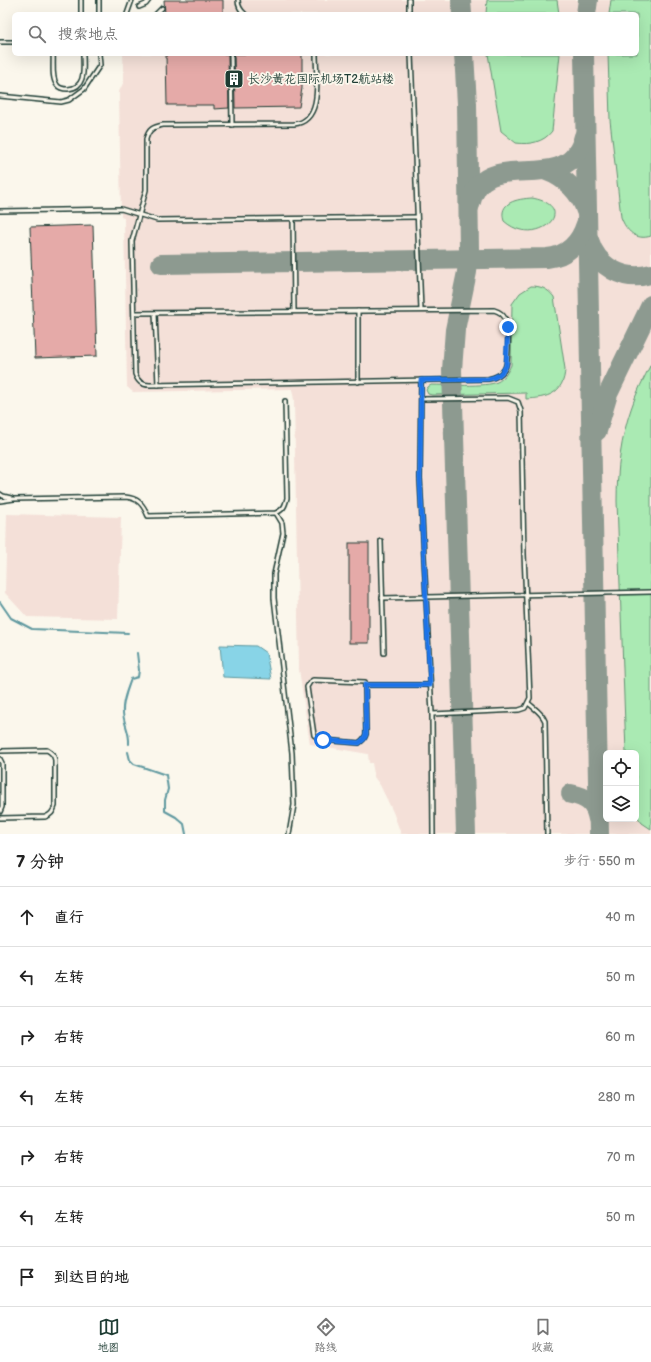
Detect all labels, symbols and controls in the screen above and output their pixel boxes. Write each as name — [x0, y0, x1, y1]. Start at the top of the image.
search box — [12, 12, 639, 56]
icon: search — [26, 23, 48, 45]
text: 搜索地点 — [58, 25, 118, 44]
building icon: 长沙黄花国际机场T2航站楼 — [223, 68, 245, 90]
place label: 长沙黄花国际机场T2航站楼 — [248, 72, 394, 87]
route end — [499, 318, 517, 336]
route start — [314, 731, 332, 749]
map controls — [603, 750, 639, 822]
button: locate — [603, 750, 639, 786]
button: layers — [603, 786, 639, 822]
text: 7 分钟 — [16, 852, 64, 872]
text: 步行 · 550 m — [564, 853, 635, 869]
icon: ahead — [16, 906, 38, 928]
text: 直行 — [54, 908, 84, 927]
text: 40 m — [605, 909, 635, 925]
icon: left — [16, 966, 38, 988]
text: 左转 — [54, 968, 84, 987]
text: 50 m — [606, 969, 635, 985]
icon: right — [16, 1026, 38, 1048]
text: 右转 — [54, 1028, 84, 1047]
text: 60 m — [605, 1029, 635, 1045]
icon: left — [16, 1086, 38, 1108]
text: 左转 — [54, 1088, 84, 1107]
text: 280 m — [598, 1089, 635, 1105]
icon: right — [16, 1146, 38, 1168]
text: 右转 — [54, 1148, 84, 1167]
text: 70 m — [607, 1149, 635, 1165]
icon: left — [16, 1206, 38, 1228]
text: 左转 — [54, 1208, 84, 1227]
text: 50 m — [606, 1209, 635, 1225]
icon: arrive — [16, 1266, 38, 1288]
text: 到达目的地 — [54, 1268, 129, 1287]
tab: 地图 — [98, 1316, 120, 1354]
tab: 路线 — [315, 1316, 337, 1354]
tab: 收藏 — [532, 1316, 554, 1354]

